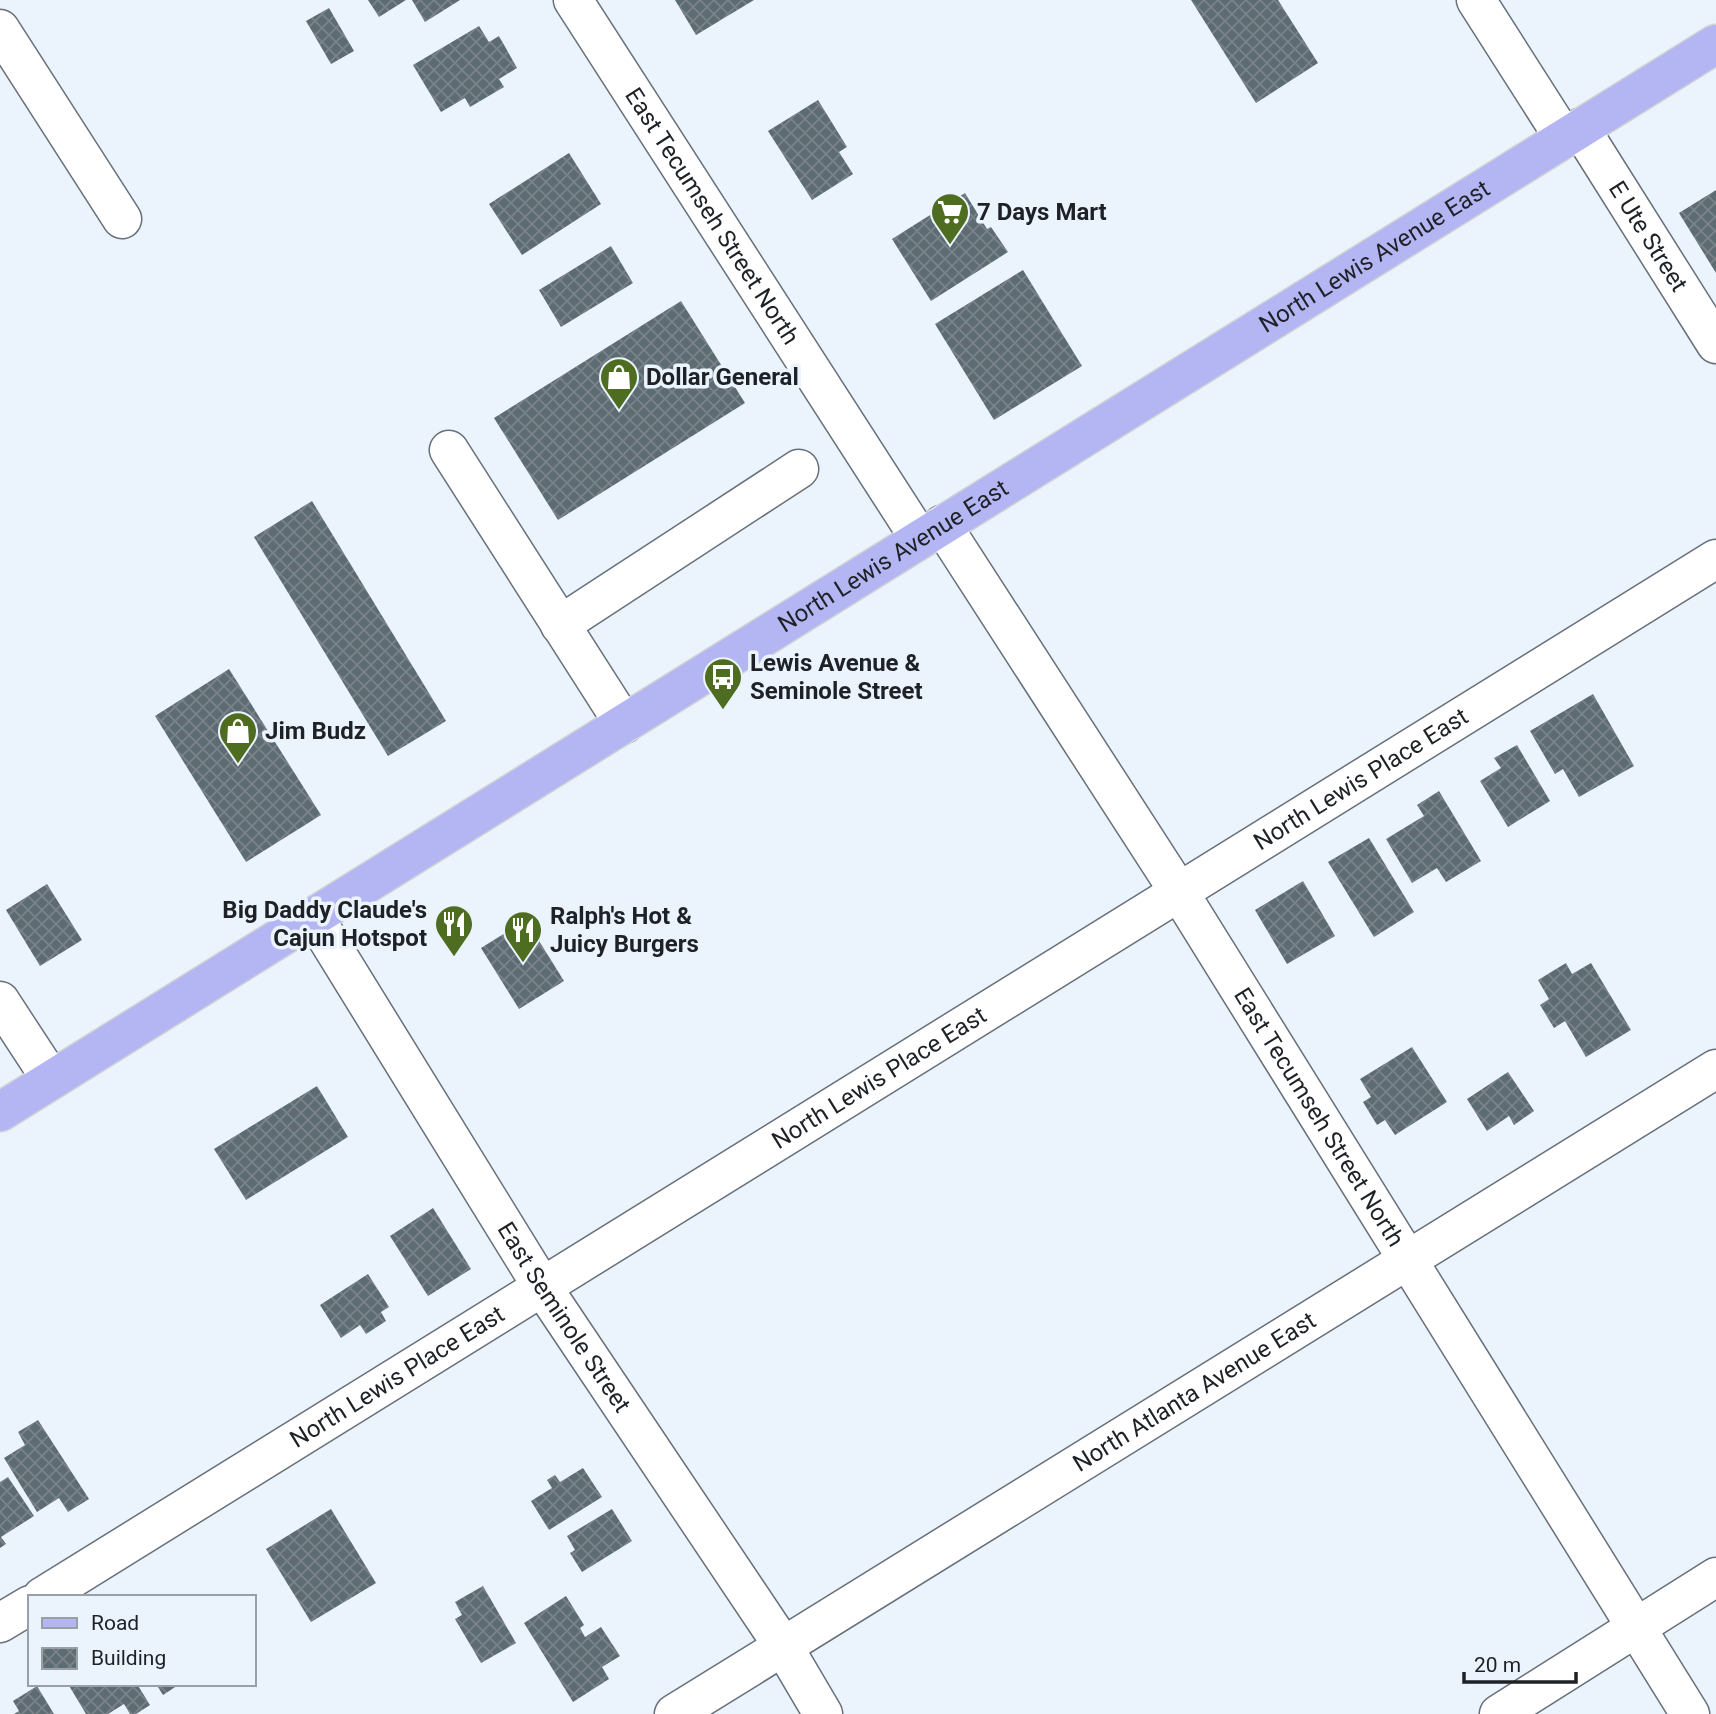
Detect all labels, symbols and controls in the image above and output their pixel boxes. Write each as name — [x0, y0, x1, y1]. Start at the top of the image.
street label: East Tecumseh Street North — [619, 83, 805, 350]
street label: North Lewis Avenue East — [1254, 174, 1495, 339]
street label: E Ute Street — [1603, 176, 1693, 297]
supermarket icon: 7 Days Mart — [929, 191, 971, 246]
place label: 7 Days Mart — [977, 198, 1107, 226]
shop icon: Dollar General — [598, 356, 640, 411]
place label: Dollar General — [646, 363, 799, 391]
street label: North Lewis Avenue East — [773, 474, 1014, 638]
place label: Lewis Avenue & Seminole Street — [750, 649, 923, 705]
bus stop icon: Lewis Avenue & Seminole Street — [702, 656, 744, 711]
street label: North Lewis Place East — [1249, 702, 1473, 856]
shop icon: Jim Budz — [217, 710, 259, 765]
place label: Jim Budz — [265, 717, 366, 745]
place label: Big Daddy Claude's Cajun Hotspot — [222, 896, 427, 952]
place label: Ralph's Hot & Juicy Burgers — [550, 902, 699, 958]
restaurant icon: Big Daddy Claude's Cajun Hotspot — [433, 903, 475, 958]
restaurant icon: Ralph's Hot & Juicy Burgers — [502, 909, 544, 964]
street label: East Tecumseh Street North — [1228, 983, 1410, 1252]
street label: North Lewis Place East — [767, 1001, 991, 1155]
street label: East Seminole Street — [492, 1217, 636, 1418]
street label: North Lewis Place East — [285, 1300, 510, 1454]
street label: North Atlanta Avenue East — [1068, 1306, 1321, 1478]
legend — [28, 1595, 256, 1686]
text: Road — [91, 1611, 139, 1635]
scale bar — [1464, 1640, 1576, 1684]
text: Building — [91, 1646, 166, 1670]
text: 20 m — [1474, 1653, 1521, 1677]

